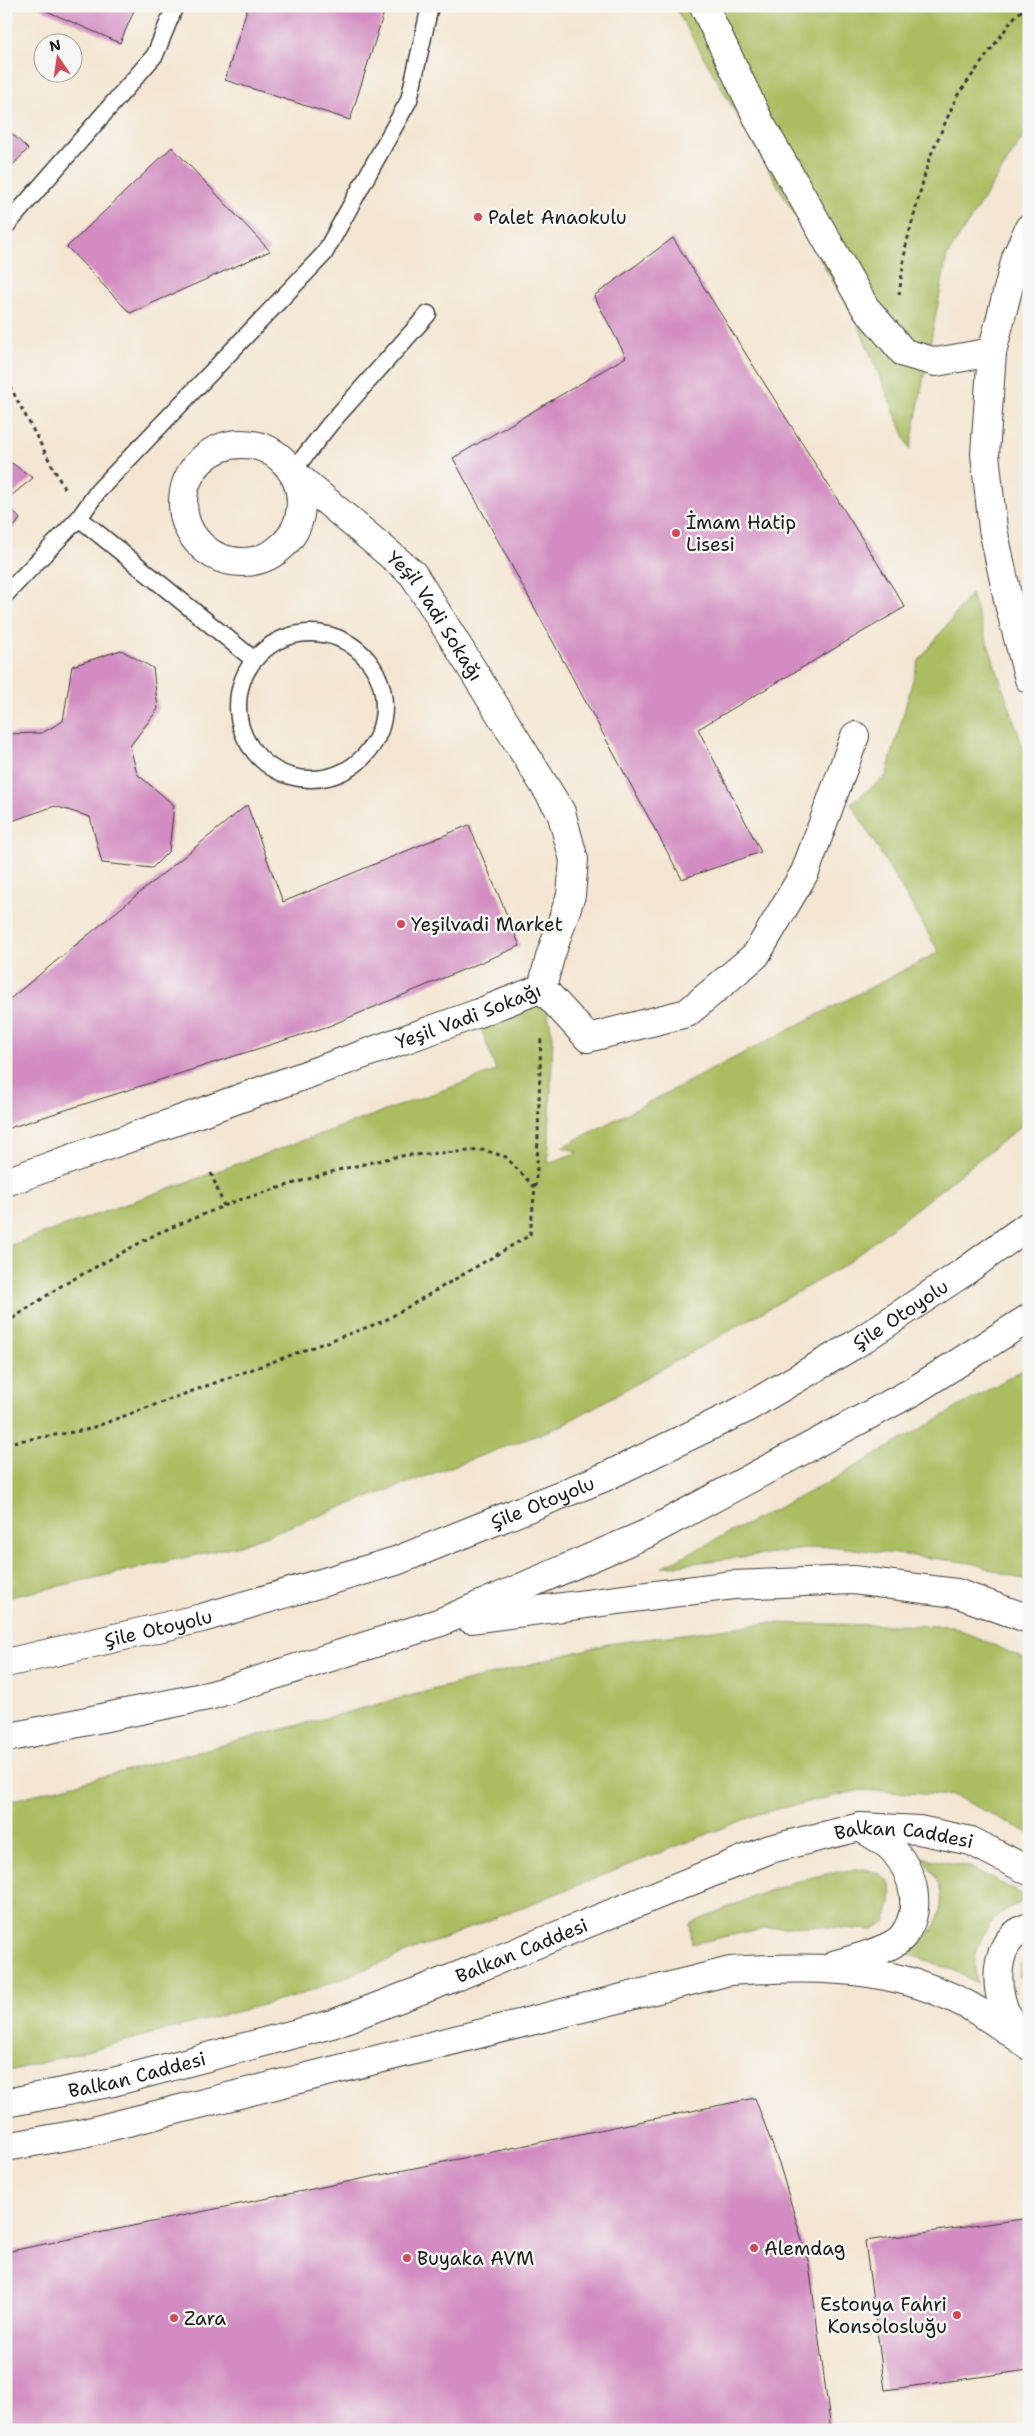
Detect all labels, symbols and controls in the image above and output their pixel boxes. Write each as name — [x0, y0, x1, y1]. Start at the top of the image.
north arrow — [32, 32, 82, 82]
text: N — [48, 35, 63, 55]
place label: Palet Anaokulu — [488, 205, 627, 230]
marker: Palet Anaokulu — [472, 211, 484, 223]
place label: İmam Hatip Lisesi — [686, 510, 796, 557]
marker: İmam Hatip Lisesi — [670, 527, 682, 539]
street label: Yeşil Vadi Sokağı — [382, 545, 489, 686]
place label: Yeşilvadi Market — [411, 912, 563, 937]
marker: Yeşilvadi Market — [395, 918, 407, 930]
street label: Yeşil Vadi Sokağı — [392, 977, 544, 1054]
street label: Şile Otoyolu — [847, 1274, 953, 1355]
street label: Şile Otoyolu — [487, 1470, 598, 1534]
street label: Şile Otoyolu — [102, 1603, 215, 1653]
street label: Balkan Caddesi — [832, 1814, 976, 1854]
street label: Balkan Caddesi — [452, 1912, 591, 1988]
street label: Balkan Caddesi — [66, 2046, 208, 2103]
place label: Alemdag — [764, 2236, 845, 2261]
marker: Alemdag — [748, 2242, 760, 2254]
place label: Buyaka AVM — [417, 2246, 534, 2271]
marker: Buyaka AVM — [401, 2252, 413, 2264]
place label: Estonya Fahri Konsolosluğu — [820, 2292, 947, 2339]
place label: Zara — [184, 2306, 226, 2331]
marker: Estonya Fahri Konsolosluğu — [951, 2309, 963, 2321]
marker: Zara — [168, 2312, 180, 2324]

